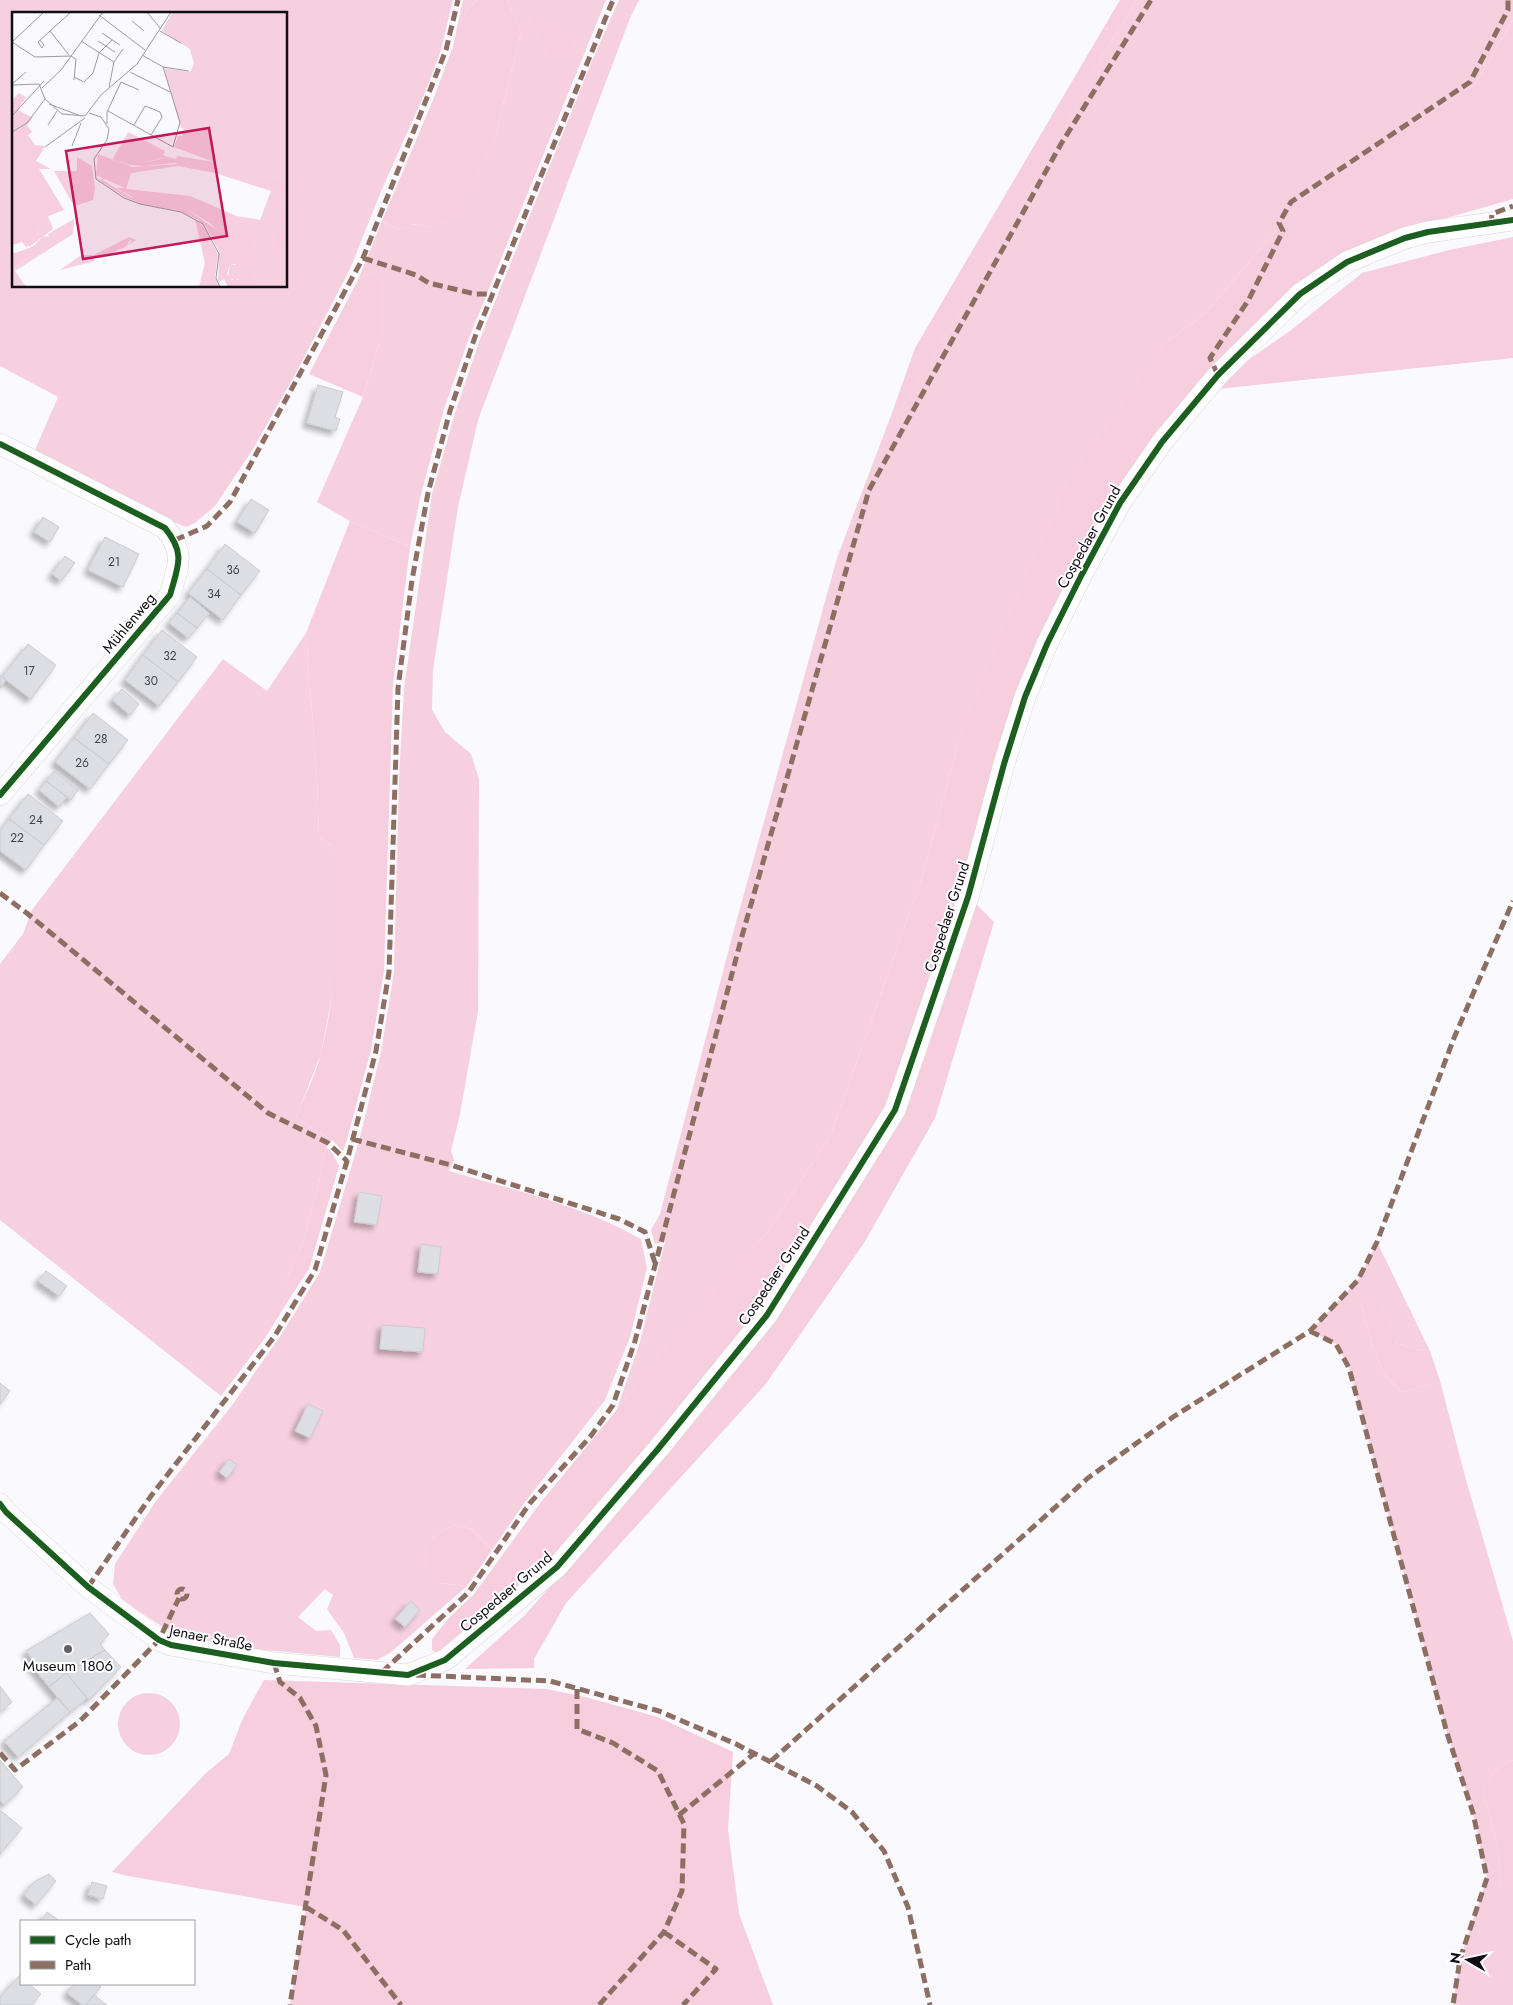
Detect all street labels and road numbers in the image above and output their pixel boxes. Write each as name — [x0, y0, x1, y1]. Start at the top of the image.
street label: Cospedaer Grund — [1052, 481, 1126, 593]
street label: Mühlenweg — [97, 588, 161, 658]
street label: Cospedaer Grund — [919, 859, 975, 975]
street label: Cospedaer Grund — [733, 1222, 815, 1330]
street label: Cospedaer Grund — [455, 1547, 557, 1637]
street label: Jenaer Straße — [166, 1619, 255, 1657]

